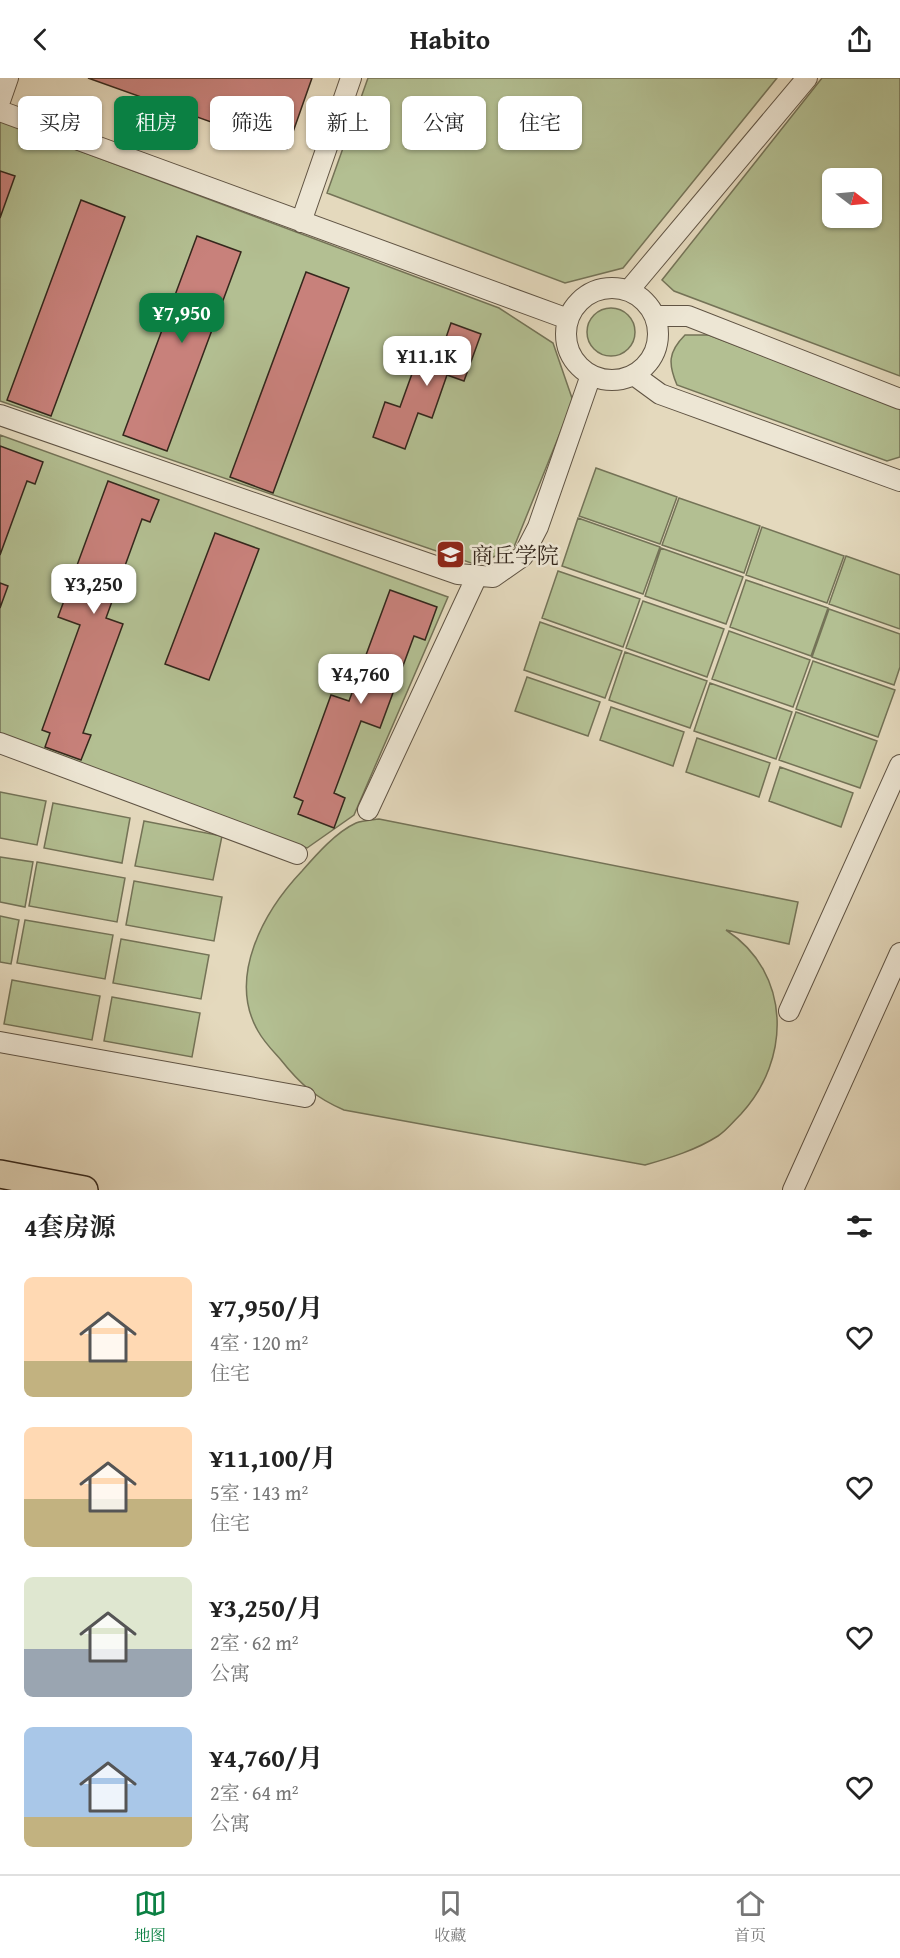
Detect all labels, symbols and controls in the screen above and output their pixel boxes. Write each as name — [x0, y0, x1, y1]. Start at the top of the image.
text: Habito — [410, 19, 490, 59]
icon: back — [24, 23, 57, 56]
icon: share — [843, 23, 876, 56]
chip: 买房 — [18, 96, 102, 150]
chip: 租房 — [114, 96, 198, 150]
chip: 筛选 — [210, 96, 294, 150]
chip: 新上 — [306, 96, 390, 150]
chip: 公寓 — [402, 96, 486, 150]
chip: 住宅 — [498, 96, 582, 150]
north arrow — [822, 168, 882, 228]
map controls — [822, 168, 882, 228]
pin: ¥7,950 — [133, 293, 231, 344]
text: ¥7,950 — [153, 298, 211, 327]
pin: ¥11.1K — [378, 336, 476, 387]
text: ¥11.1K — [397, 341, 457, 370]
school or university icon: 商丘学院 — [434, 539, 466, 571]
place label: 商丘学院 — [471, 539, 559, 571]
pin: ¥3,250 — [45, 564, 143, 615]
text: ¥3,250 — [65, 569, 123, 598]
pin: ¥4,760 — [312, 654, 410, 705]
text: ¥4,760 — [332, 659, 390, 688]
text: 4套房源 — [24, 1207, 115, 1246]
icon: filters — [843, 1210, 876, 1243]
text: ¥7,950/月 — [210, 1288, 323, 1327]
icon: home — [72, 1301, 144, 1373]
icon: heart — [843, 1321, 876, 1354]
text: 4室 · 120 m² — [210, 1328, 308, 1357]
text: 住宅 — [210, 1358, 250, 1387]
text: ¥11,100/月 — [210, 1438, 337, 1477]
icon: home — [72, 1451, 144, 1523]
icon: heart — [843, 1471, 876, 1504]
text: 5室 · 143 m² — [210, 1478, 308, 1507]
text: 住宅 — [210, 1508, 250, 1537]
text: ¥3,250/月 — [210, 1588, 323, 1627]
icon: home — [72, 1601, 144, 1673]
icon: heart — [843, 1621, 876, 1654]
text: 2室 · 62 m² — [210, 1628, 299, 1657]
text: 公寓 — [210, 1658, 250, 1687]
text: ¥4,760/月 — [210, 1738, 323, 1777]
icon: home — [72, 1751, 144, 1823]
icon: heart — [843, 1771, 876, 1804]
text: 2室 · 64 m² — [210, 1778, 299, 1807]
text: 公寓 — [210, 1808, 250, 1837]
tab: 地图 — [134, 1887, 167, 1947]
tab: 收藏 — [434, 1887, 467, 1947]
tab: 首页 — [734, 1887, 767, 1947]

